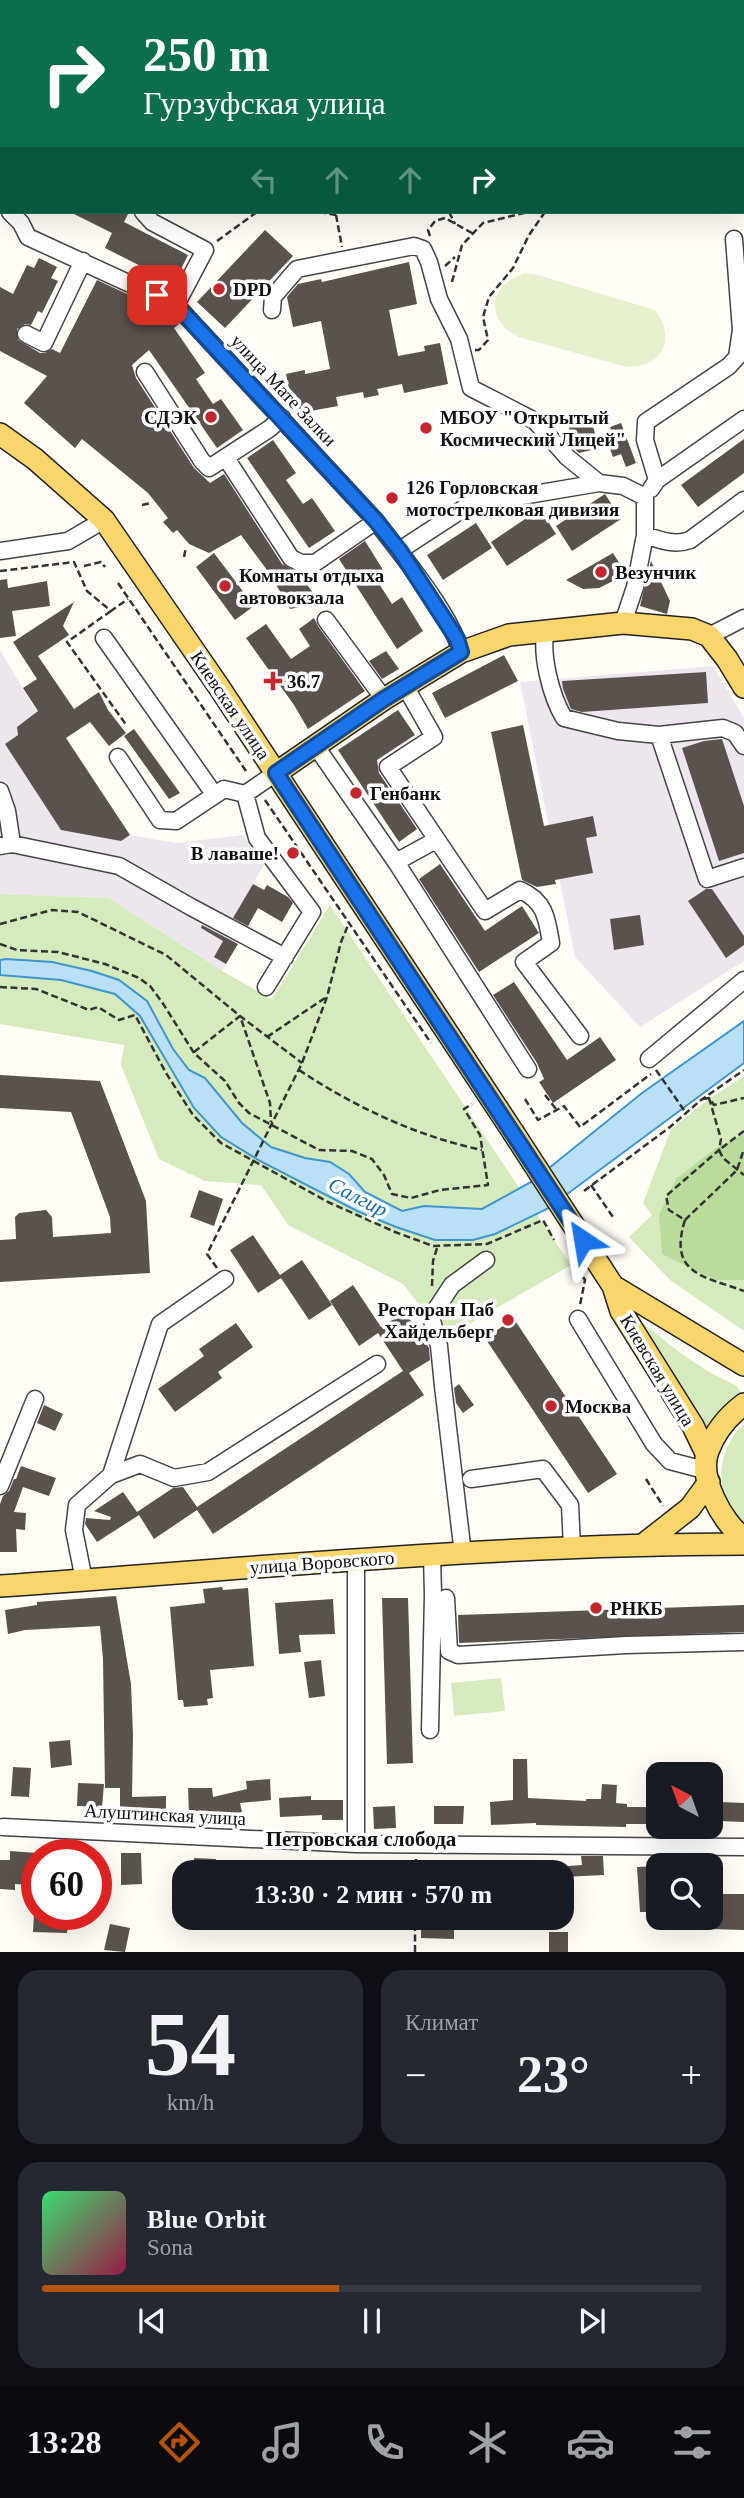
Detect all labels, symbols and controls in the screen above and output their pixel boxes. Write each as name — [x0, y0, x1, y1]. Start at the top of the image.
text: 250 m — [143, 27, 270, 82]
icon: right — [28, 28, 119, 119]
text: Гурзуфская улица — [143, 85, 386, 121]
icon: left — [245, 161, 283, 199]
icon: ahead — [318, 161, 356, 199]
icon: ahead — [391, 161, 429, 199]
icon: right — [464, 161, 502, 199]
pin — [127, 265, 187, 325]
icon: arrive — [138, 276, 176, 314]
place label: DPD — [233, 279, 272, 300]
marker: DPD — [211, 281, 227, 297]
street label: улица Мате Залки — [227, 330, 341, 451]
place label: СДЭК — [144, 407, 197, 428]
place label: МБОУ "Открытый Космический Лицей" — [440, 407, 626, 450]
marker: СДЭК — [203, 409, 219, 425]
marker: МБОУ "Открытый Космический Лицей" — [418, 420, 434, 436]
place label: 126 Горловская мотострелковая дивизия — [406, 477, 619, 520]
marker: 126 Горловская мотострелковая дивизия — [384, 490, 400, 506]
place label: Везунчик — [615, 562, 696, 583]
marker: Везунчик — [593, 564, 609, 580]
place label: Комнаты отдыха автовокзала — [239, 565, 385, 608]
marker: Комнаты отдыха автовокзала — [217, 578, 233, 594]
street label: Киевская улица — [187, 647, 275, 764]
place label: 36.7 — [287, 671, 321, 692]
marker: 36.7 — [265, 673, 281, 689]
place label: Генбанк — [370, 783, 441, 804]
marker: Генбанк — [348, 785, 364, 801]
place label: В лаваше! — [191, 843, 279, 864]
marker: В лаваше! — [285, 845, 301, 861]
water label: Салгир — [324, 1172, 392, 1222]
position arrow — [546, 1203, 620, 1277]
place label: Ресторан Паб Хайдельберг — [377, 1299, 494, 1342]
street label: Киевская улица — [616, 1311, 699, 1430]
marker: Ресторан Паб Хайдельберг — [500, 1312, 516, 1328]
place label: Москва — [565, 1396, 632, 1417]
marker: Москва — [543, 1398, 559, 1414]
street label: улица Воровского — [249, 1547, 395, 1578]
place label: РНКБ — [610, 1598, 663, 1619]
marker: РНКБ — [588, 1600, 604, 1616]
north arrow — [646, 1762, 723, 1839]
map controls — [646, 1762, 723, 1930]
street label: Алуштинская улица — [83, 1800, 247, 1829]
district label: Петровская слобода — [266, 1827, 457, 1851]
speed limit sign: 60 — [21, 1839, 112, 1930]
button: search — [646, 1853, 723, 1930]
text: 13:30 · 2 мин · 570 m — [254, 1880, 492, 1909]
text: 54 — [145, 1994, 236, 2095]
text: Климат — [405, 2010, 478, 2035]
text: 23° — [517, 2046, 590, 2103]
text: − — [405, 2054, 426, 2096]
text: + — [681, 2054, 702, 2096]
text: km/h — [167, 2090, 214, 2115]
text: Blue Orbit — [147, 2205, 266, 2234]
text: Sona — [147, 2235, 193, 2260]
icon: previous — [133, 2302, 171, 2340]
icon: pause — [353, 2302, 391, 2340]
icon: next — [573, 2302, 611, 2340]
icon: directions — [155, 2418, 204, 2467]
icon: music — [258, 2418, 307, 2467]
icon: phone — [360, 2418, 409, 2467]
icon: climate — [463, 2418, 512, 2467]
icon: car — [566, 2418, 615, 2467]
icon: filters — [668, 2418, 717, 2467]
text: 13:28 — [27, 2424, 101, 2460]

